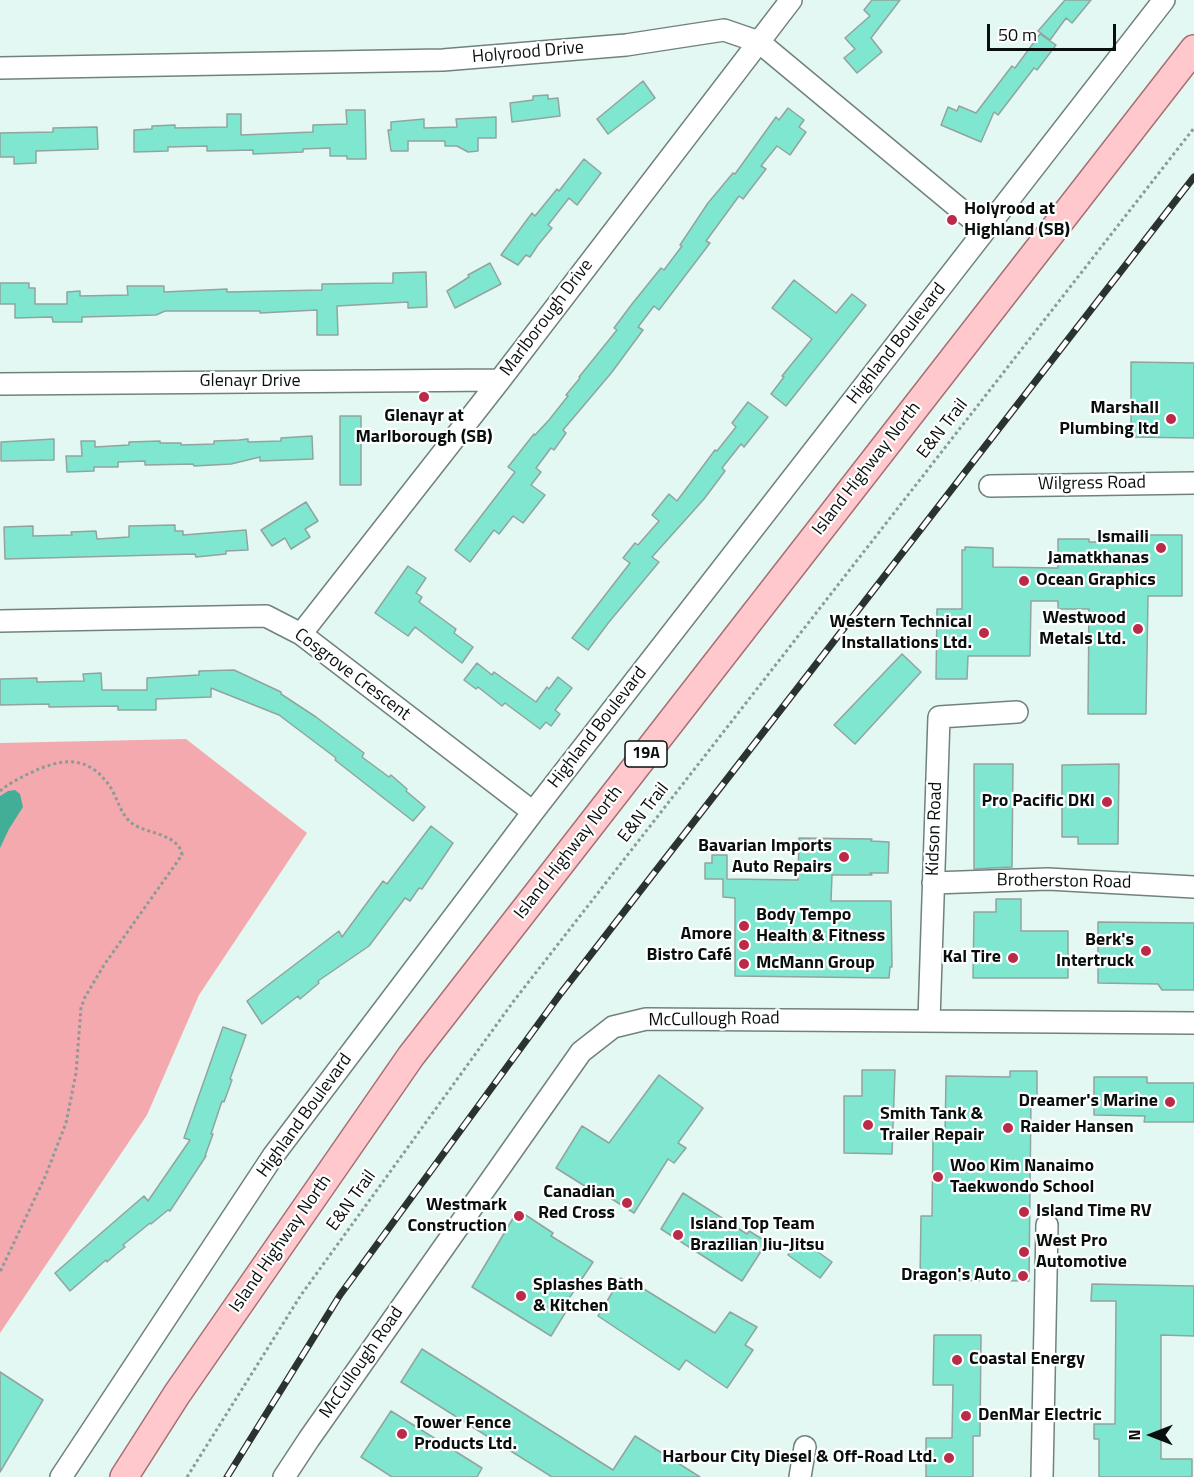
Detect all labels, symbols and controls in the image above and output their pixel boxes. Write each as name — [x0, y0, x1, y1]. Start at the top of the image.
scale bar — [990, 12, 1119, 50]
text: 50 m — [998, 21, 1037, 48]
street label: Holyrood Drive — [471, 37, 585, 69]
place label: Holyrood at Highland (SB) — [964, 199, 1070, 242]
marker: Holyrood at Highland (SB) — [945, 213, 959, 227]
street label: Marlborough Drive — [496, 255, 598, 381]
street label: Highland Boulevard — [843, 279, 951, 409]
street label: Glenayr Drive — [199, 371, 301, 393]
marker: Glenayr at Marlborough (SB) — [417, 390, 431, 404]
street label: E&N Trail — [913, 395, 973, 463]
street label: Island Highway North — [808, 398, 926, 540]
place label: Marshall Plumbing ltd — [1059, 398, 1159, 440]
place label: Glenayr at Marlborough (SB) — [355, 406, 493, 448]
marker: Marshall Plumbing ltd — [1164, 412, 1178, 426]
street label: Wilgress Road — [1038, 472, 1146, 496]
place label: Ismaili Jamatkhanas — [1047, 527, 1149, 570]
marker: Ismaili Jamatkhanas — [1154, 541, 1168, 555]
place label: Ocean Graphics — [1036, 570, 1156, 592]
marker: Ocean Graphics — [1017, 574, 1031, 588]
place label: Westwood Metals Ltd. — [1039, 608, 1126, 650]
place label: Western Technical Installations Ltd. — [830, 612, 972, 654]
marker: Westwood Metals Ltd. — [1131, 622, 1145, 636]
street label: Cosgrove Crescent — [290, 624, 414, 726]
marker: Western Technical Installations Ltd. — [977, 626, 991, 640]
street label: Highland Boulevard — [544, 663, 652, 793]
road number: 19A — [625, 741, 667, 767]
street label: E&N Trail — [614, 779, 674, 847]
street label: Island Highway North — [510, 782, 628, 924]
street label: Kidson Road — [923, 782, 947, 876]
place label: Pro Pacific DKI — [981, 791, 1095, 813]
marker: Pro Pacific DKI — [1100, 795, 1114, 809]
place label: Bavarian Imports Auto Repairs — [698, 836, 832, 878]
marker: Bavarian Imports Auto Repairs — [837, 850, 851, 864]
street label: Brotherston Road — [996, 870, 1132, 894]
place label: Body Tempo Health & Fitness — [756, 905, 885, 948]
marker: Body Tempo Health & Fitness — [737, 919, 751, 933]
place label: Amore Bistro Café — [647, 924, 732, 966]
place label: Berk's Intertruck — [1056, 930, 1134, 972]
marker: Amore Bistro Café — [737, 938, 751, 952]
marker: Berk's Intertruck — [1139, 944, 1153, 958]
place label: Kal Tire — [942, 947, 1001, 969]
marker: Kal Tire — [1006, 951, 1020, 965]
place label: McMann Group — [756, 953, 875, 975]
marker: McMann Group — [737, 957, 751, 971]
street label: McCullough Road — [648, 1008, 780, 1032]
street label: Highland Boulevard — [253, 1050, 357, 1182]
place label: Dreamer's Marine — [1019, 1091, 1158, 1113]
marker: Dreamer's Marine — [1163, 1095, 1177, 1109]
place label: Smith Tank & Trailer Repair — [880, 1104, 984, 1146]
place label: Raider Hansen — [1020, 1117, 1134, 1139]
marker: Smith Tank & Trailer Repair — [861, 1118, 875, 1132]
marker: Raider Hansen — [1001, 1121, 1015, 1135]
place label: Woo Kim Nanaimo Taekwondo School — [950, 1156, 1094, 1198]
street label: E&N Trail — [323, 1166, 381, 1236]
marker: Woo Kim Nanaimo Taekwondo School — [931, 1170, 945, 1184]
street label: Island Highway North — [225, 1171, 337, 1317]
place label: Canadian Red Cross — [538, 1182, 615, 1224]
place label: Westmark Construction — [407, 1195, 507, 1238]
marker: Canadian Red Cross — [620, 1196, 634, 1210]
place label: Island Time RV — [1036, 1201, 1152, 1223]
marker: Island Time RV — [1017, 1205, 1031, 1219]
marker: Westmark Construction — [512, 1209, 526, 1223]
place label: Island Top Team Brazilian Jiu-Jitsu — [690, 1214, 824, 1256]
marker: Island Top Team Brazilian Jiu-Jitsu — [671, 1228, 685, 1242]
place label: West Pro Automotive — [1036, 1231, 1127, 1274]
marker: West Pro Automotive — [1017, 1245, 1031, 1259]
place label: Dragon's Auto — [901, 1265, 1011, 1287]
marker: Dragon's Auto — [1016, 1269, 1030, 1283]
place label: Splashes Bath & Kitchen — [533, 1275, 643, 1318]
marker: Splashes Bath & Kitchen — [514, 1289, 528, 1303]
street label: McCullough Road — [316, 1303, 408, 1423]
place label: Coastal Energy — [969, 1349, 1085, 1371]
marker: Coastal Energy — [950, 1353, 964, 1367]
place label: DenMar Electric — [978, 1405, 1102, 1427]
north arrow — [1122, 1405, 1182, 1465]
marker: DenMar Electric — [959, 1409, 973, 1423]
place label: Tower Fence Products Ltd. — [414, 1413, 517, 1456]
marker: Tower Fence Products Ltd. — [395, 1427, 409, 1441]
text: N — [1122, 1429, 1146, 1441]
place label: Harbour City Diesel & Off-Road Ltd. — [662, 1447, 937, 1469]
marker: Harbour City Diesel & Off-Road Ltd. — [942, 1451, 956, 1465]

